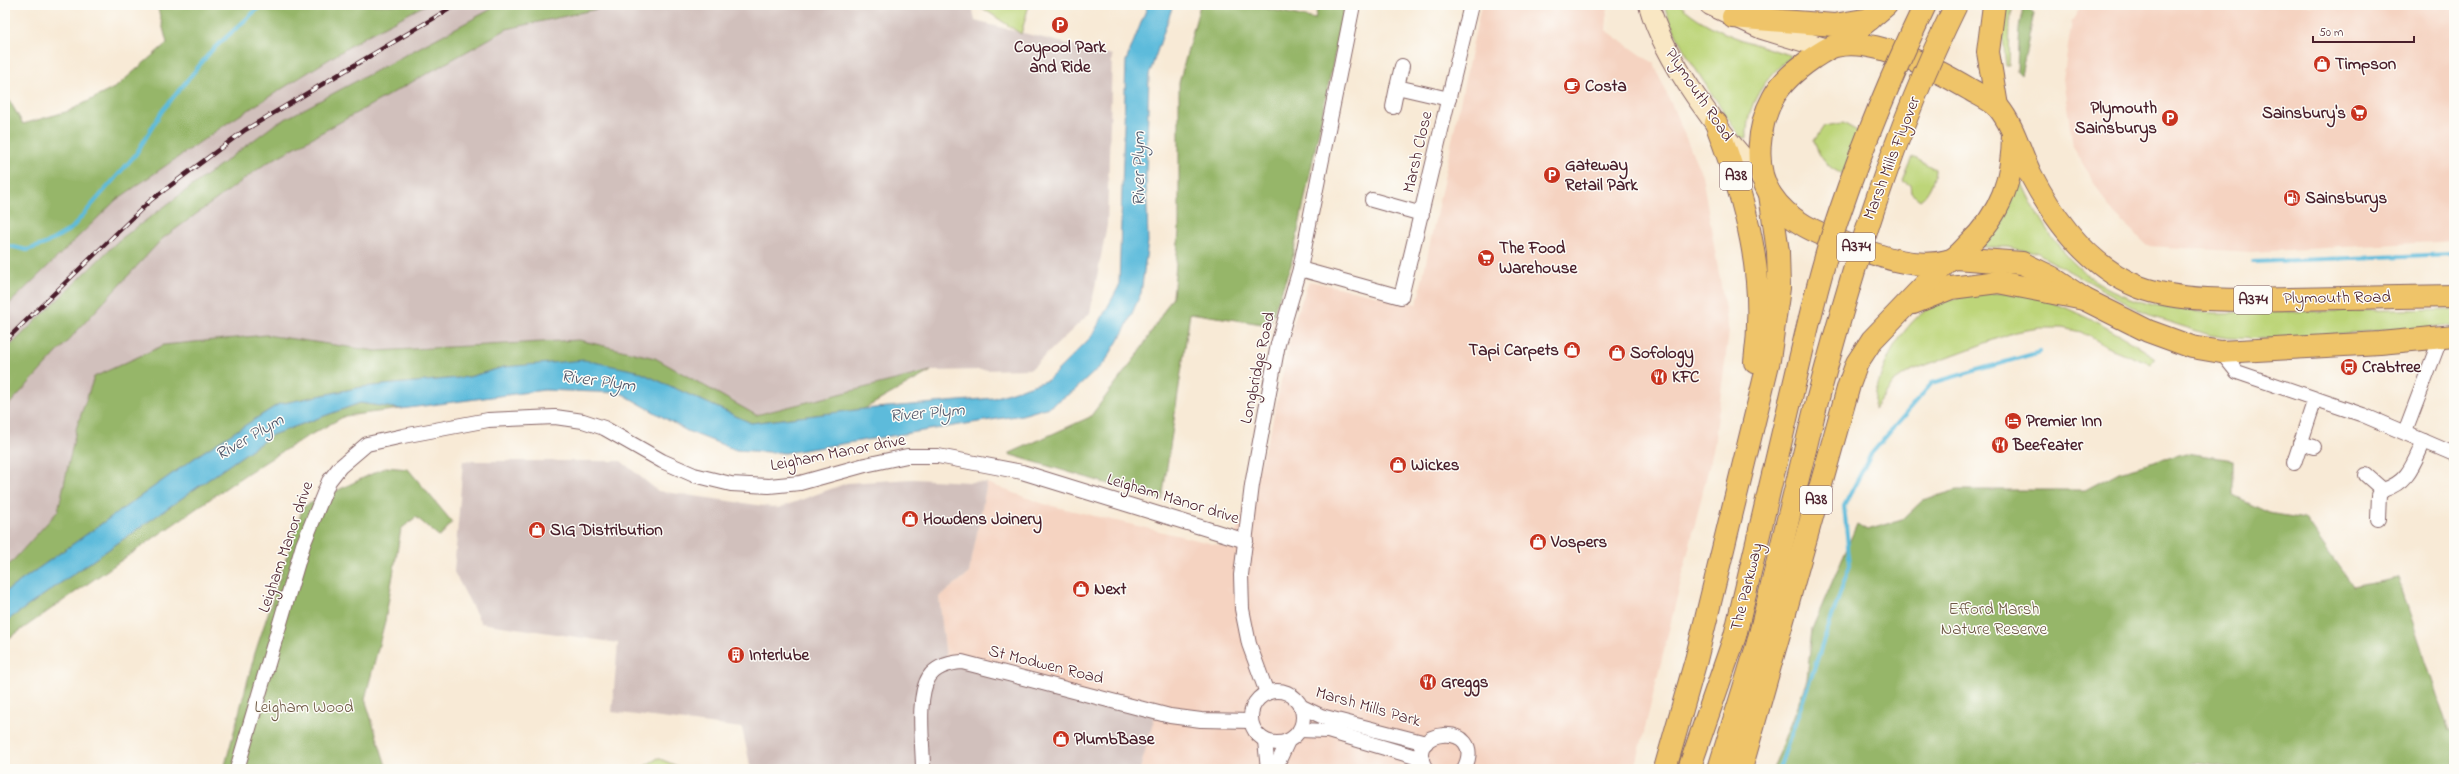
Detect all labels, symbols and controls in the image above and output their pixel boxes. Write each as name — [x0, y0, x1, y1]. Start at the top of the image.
parking icon: Coypool Park and Ride — [1050, 15, 1070, 35]
scale bar — [2313, 18, 2414, 44]
text: 50 m — [2319, 24, 2343, 42]
place label: Coypool Park and Ride — [1014, 35, 1106, 80]
street label: Plymouth Road — [1658, 43, 1740, 148]
place label: Timpson — [2335, 52, 2397, 77]
shop icon: Timpson — [2312, 54, 2332, 74]
place label: Costa — [1585, 74, 1627, 99]
cafe icon: Costa — [1562, 76, 1582, 96]
street label: Marsh Mills Flyover — [1857, 92, 1928, 224]
place label: Plymouth Sainsburys — [2075, 96, 2157, 143]
place label: Sainsbury's — [2262, 101, 2346, 128]
supermarket icon: Sainsbury's — [2349, 103, 2369, 123]
street label: Marsh Close — [1396, 108, 1440, 195]
parking icon: Plymouth Sainsburys — [2160, 108, 2180, 128]
water label: River Plym — [1127, 130, 1153, 207]
place label: Gateway Retail Park — [1565, 153, 1638, 198]
road number: A38 — [1720, 162, 1752, 190]
parking icon: Gateway Retail Park — [1542, 165, 1562, 185]
place label: Sainsburys — [2305, 186, 2388, 213]
fuel station icon: Sainsburys — [2282, 188, 2302, 208]
road number: A374 — [1837, 233, 1875, 261]
place label: The Food Warehouse — [1499, 236, 1578, 281]
supermarket icon: The Food Warehouse — [1476, 248, 1496, 268]
street label: Plymouth Road — [2283, 285, 2392, 312]
road number: A374 — [2234, 286, 2272, 314]
street label: Longbridge Road — [1234, 309, 1284, 427]
place label: Tapi Carpets — [1469, 338, 1559, 363]
shop icon: Tapi Carpets — [1562, 340, 1582, 360]
place label: Sofology — [1630, 341, 1694, 368]
shop icon: Sofology — [1607, 343, 1627, 363]
place label: Crabtree — [2362, 355, 2422, 380]
bus stop icon: Crabtree — [2339, 357, 2359, 377]
water label: River Plym — [559, 364, 638, 400]
place label: KFC — [1672, 365, 1700, 390]
restaurant icon: KFC — [1649, 367, 1669, 387]
water label: River Plym — [888, 398, 967, 430]
water label: River Plym — [211, 407, 290, 468]
place label: Premier Inn — [2026, 409, 2102, 434]
hotel icon: Premier Inn — [2003, 411, 2023, 431]
street label: Leigham Manor drive — [768, 428, 909, 480]
place label: Beefeater — [2012, 433, 2084, 458]
restaurant icon: Beefeater — [1990, 435, 2010, 455]
place label: Wickes — [1411, 453, 1460, 478]
shop icon: Wickes — [1388, 455, 1408, 475]
street label: Leigham Manor drive — [1103, 467, 1243, 533]
street label: Leigham Manor drive — [252, 478, 322, 617]
road number: A38 — [1800, 486, 1832, 514]
place label: Howdens Joinery — [923, 507, 1043, 534]
shop icon: Howdens Joinery — [900, 509, 920, 529]
place label: SIG Distribution — [550, 518, 663, 543]
shop icon: SIG Distribution — [527, 520, 547, 540]
place label: Vospers — [1550, 530, 1608, 555]
shop icon: Vospers — [1528, 532, 1548, 552]
street label: The Parkway — [1724, 540, 1771, 634]
place label: Next — [1094, 577, 1127, 602]
shop icon: Next — [1071, 579, 1091, 599]
park label: Efford Marsh Nature Reserve — [1941, 597, 2048, 642]
street label: St Modwen Road — [986, 639, 1107, 692]
place label: Interlube — [749, 643, 810, 668]
building icon: Interlube — [726, 645, 746, 665]
place label: Greggs — [1441, 670, 1489, 697]
restaurant icon: Greggs — [1418, 672, 1438, 692]
street label: Marsh Mills Park — [1312, 680, 1424, 734]
park label: Leigham Wood — [254, 695, 354, 722]
place label: PlumbBase — [1074, 727, 1156, 752]
shop icon: PlumbBase — [1051, 729, 1071, 749]

